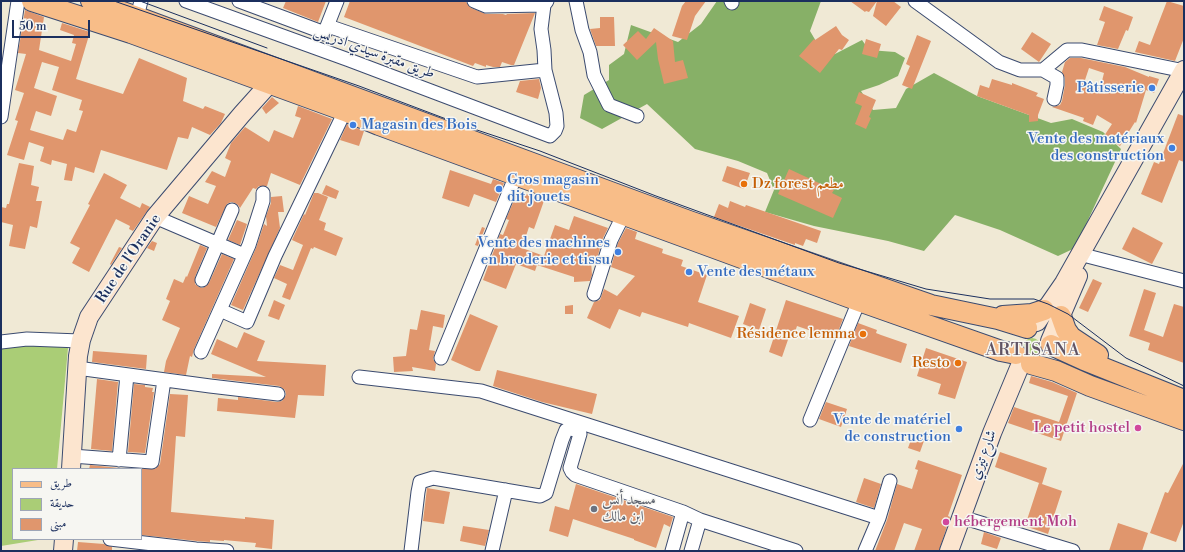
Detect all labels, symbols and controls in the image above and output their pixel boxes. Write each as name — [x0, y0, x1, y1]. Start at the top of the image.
scale bar — [14, 12, 92, 38]
text: 50 m — [19, 19, 47, 34]
street label: طريق مقبرة سيدي ادريس — [311, 23, 437, 83]
place label: Pâtisserie — [1077, 79, 1144, 97]
marker: Pâtisserie — [1147, 83, 1157, 93]
place label: Magasin des Bois — [361, 116, 477, 134]
marker: Magasin des Bois — [348, 120, 358, 130]
place label: Vente des matériaux des construction — [1027, 130, 1164, 165]
marker: Vente des matériaux des construction — [1167, 143, 1177, 153]
place label: Gros magasin dit jouets — [507, 171, 599, 206]
place label: Dz forest مطعم — [752, 175, 844, 193]
marker: Dz forest مطعم — [739, 179, 749, 189]
marker: Gros magasin dit jouets — [494, 184, 504, 194]
street label: Rue de l'Oranie — [93, 211, 165, 307]
place label: Vente des machines en broderie et tissu — [477, 234, 610, 269]
marker: Vente des machines en broderie et tissu — [613, 247, 623, 257]
place label: Vente des métaux — [697, 263, 815, 281]
marker: Vente des métaux — [684, 267, 694, 277]
place label: Résidence lemma — [737, 325, 855, 343]
marker: Résidence lemma — [858, 329, 868, 339]
district label: ARTISANA — [985, 341, 1081, 361]
place label: Resto — [912, 354, 950, 372]
marker: Resto — [953, 358, 963, 368]
place label: Vente de matériel de construction — [833, 411, 951, 446]
place label: Le petit hostel — [1033, 419, 1130, 437]
marker: Le petit hostel — [1133, 423, 1143, 433]
marker: Vente de matériel de construction — [954, 424, 964, 434]
street label: شارع تيزي — [967, 428, 1001, 482]
legend — [12, 468, 142, 540]
text: طريق — [50, 476, 72, 491]
place label: مسجد أنس ابن مالك — [602, 491, 656, 526]
text: حديقة — [50, 496, 74, 511]
marker: مسجد أنس ابن مالك — [589, 504, 599, 514]
place label: hébergement Moh — [954, 513, 1077, 531]
text: مبنى — [50, 516, 66, 531]
marker: hébergement Moh — [941, 517, 951, 527]

